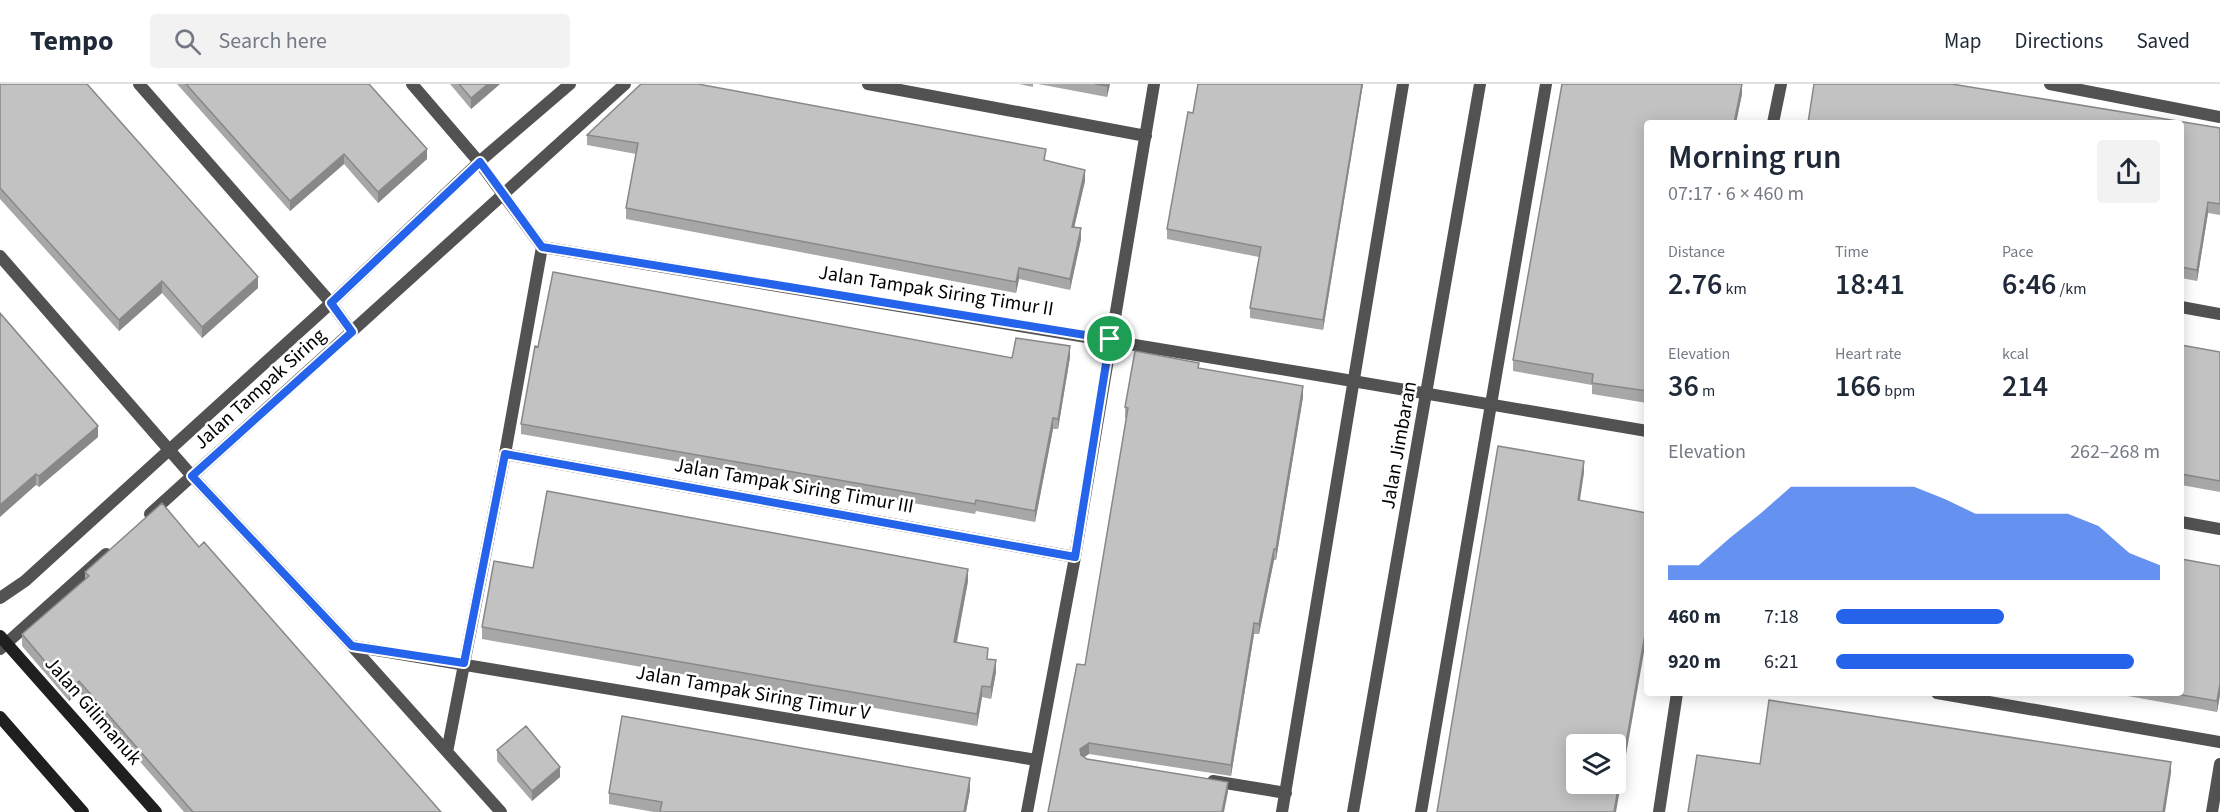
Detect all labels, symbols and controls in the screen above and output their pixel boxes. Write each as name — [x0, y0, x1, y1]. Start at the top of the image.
search box — [150, 14, 570, 68]
text: Tempo — [30, 21, 114, 61]
icon: search — [171, 25, 204, 58]
text: Search here — [219, 25, 327, 57]
text: Map — [1944, 26, 1982, 56]
text: Directions — [2015, 26, 2103, 56]
text: Saved — [2136, 26, 2190, 56]
text: Morning run — [1668, 134, 1842, 181]
button: share — [2097, 140, 2160, 203]
text: 07:17 · 6 × 460 m — [1668, 180, 1804, 208]
text: Distance — [1668, 241, 1725, 263]
text: Time — [1835, 241, 1869, 263]
text: Pace — [2002, 241, 2033, 263]
street label: Jalan Tampak Siring Timur II — [816, 259, 1056, 323]
text: 2.76 — [1668, 263, 1722, 306]
text: 18:41 — [1835, 263, 1905, 306]
text: 6:46 — [2002, 263, 2056, 306]
text: km — [1722, 278, 1747, 300]
text: /km — [2056, 278, 2086, 300]
pin — [1084, 313, 1135, 364]
street label: Jalan Tampak Siring — [188, 322, 332, 456]
icon: arrive — [1093, 322, 1126, 355]
text: Elevation — [1668, 343, 1730, 365]
text: Heart rate — [1835, 343, 1902, 365]
text: kcal — [2002, 343, 2029, 365]
text: 36 — [1668, 365, 1699, 408]
text: 166 — [1835, 365, 1881, 408]
text: 214 — [2002, 365, 2048, 408]
street label: Jalan Jimbaran — [1374, 379, 1424, 511]
text: m — [1699, 380, 1715, 402]
text: bpm — [1881, 380, 1915, 402]
text: Elevation — [1668, 438, 1746, 466]
text: 262–268 m — [2070, 438, 2160, 466]
street label: Jalan Tampak Siring Timur III — [672, 451, 916, 521]
text: 460 m — [1668, 603, 1721, 631]
text: 7:18 — [1764, 603, 1799, 631]
text: 920 m — [1668, 648, 1721, 676]
text: 6:21 — [1764, 648, 1799, 676]
street label: Jalan Gilimanuk — [38, 651, 148, 771]
street label: Jalan Tampak Siring Timur V — [634, 659, 873, 728]
map controls — [1566, 734, 1626, 794]
button: layers — [1566, 734, 1626, 794]

